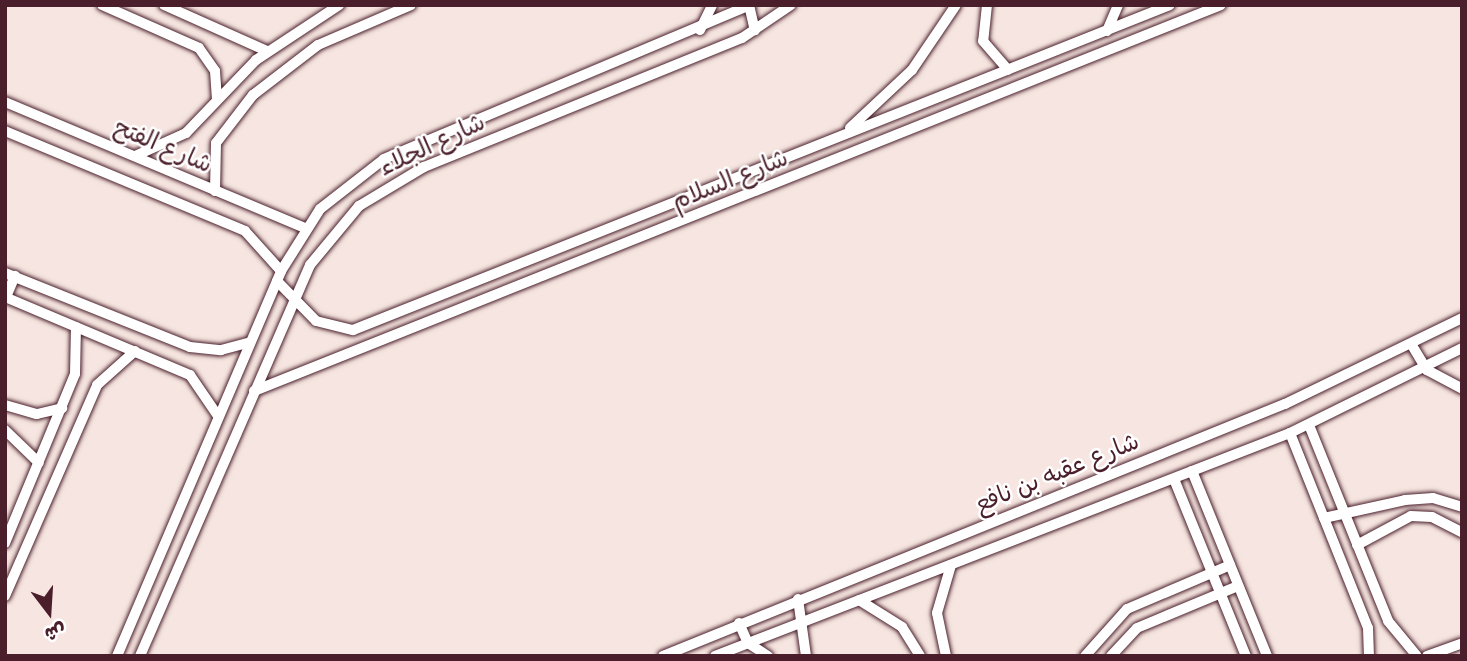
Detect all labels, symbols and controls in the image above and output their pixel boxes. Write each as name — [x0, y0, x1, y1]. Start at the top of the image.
street label: شارع الجلاء — [374, 108, 490, 182]
street label: شارع الفتح — [110, 113, 216, 179]
street label: شارع السلام — [668, 144, 792, 216]
street label: شارع عقبه بن نافع — [971, 427, 1143, 519]
north arrow — [14, 577, 84, 647]
text: ش — [40, 614, 70, 651]

